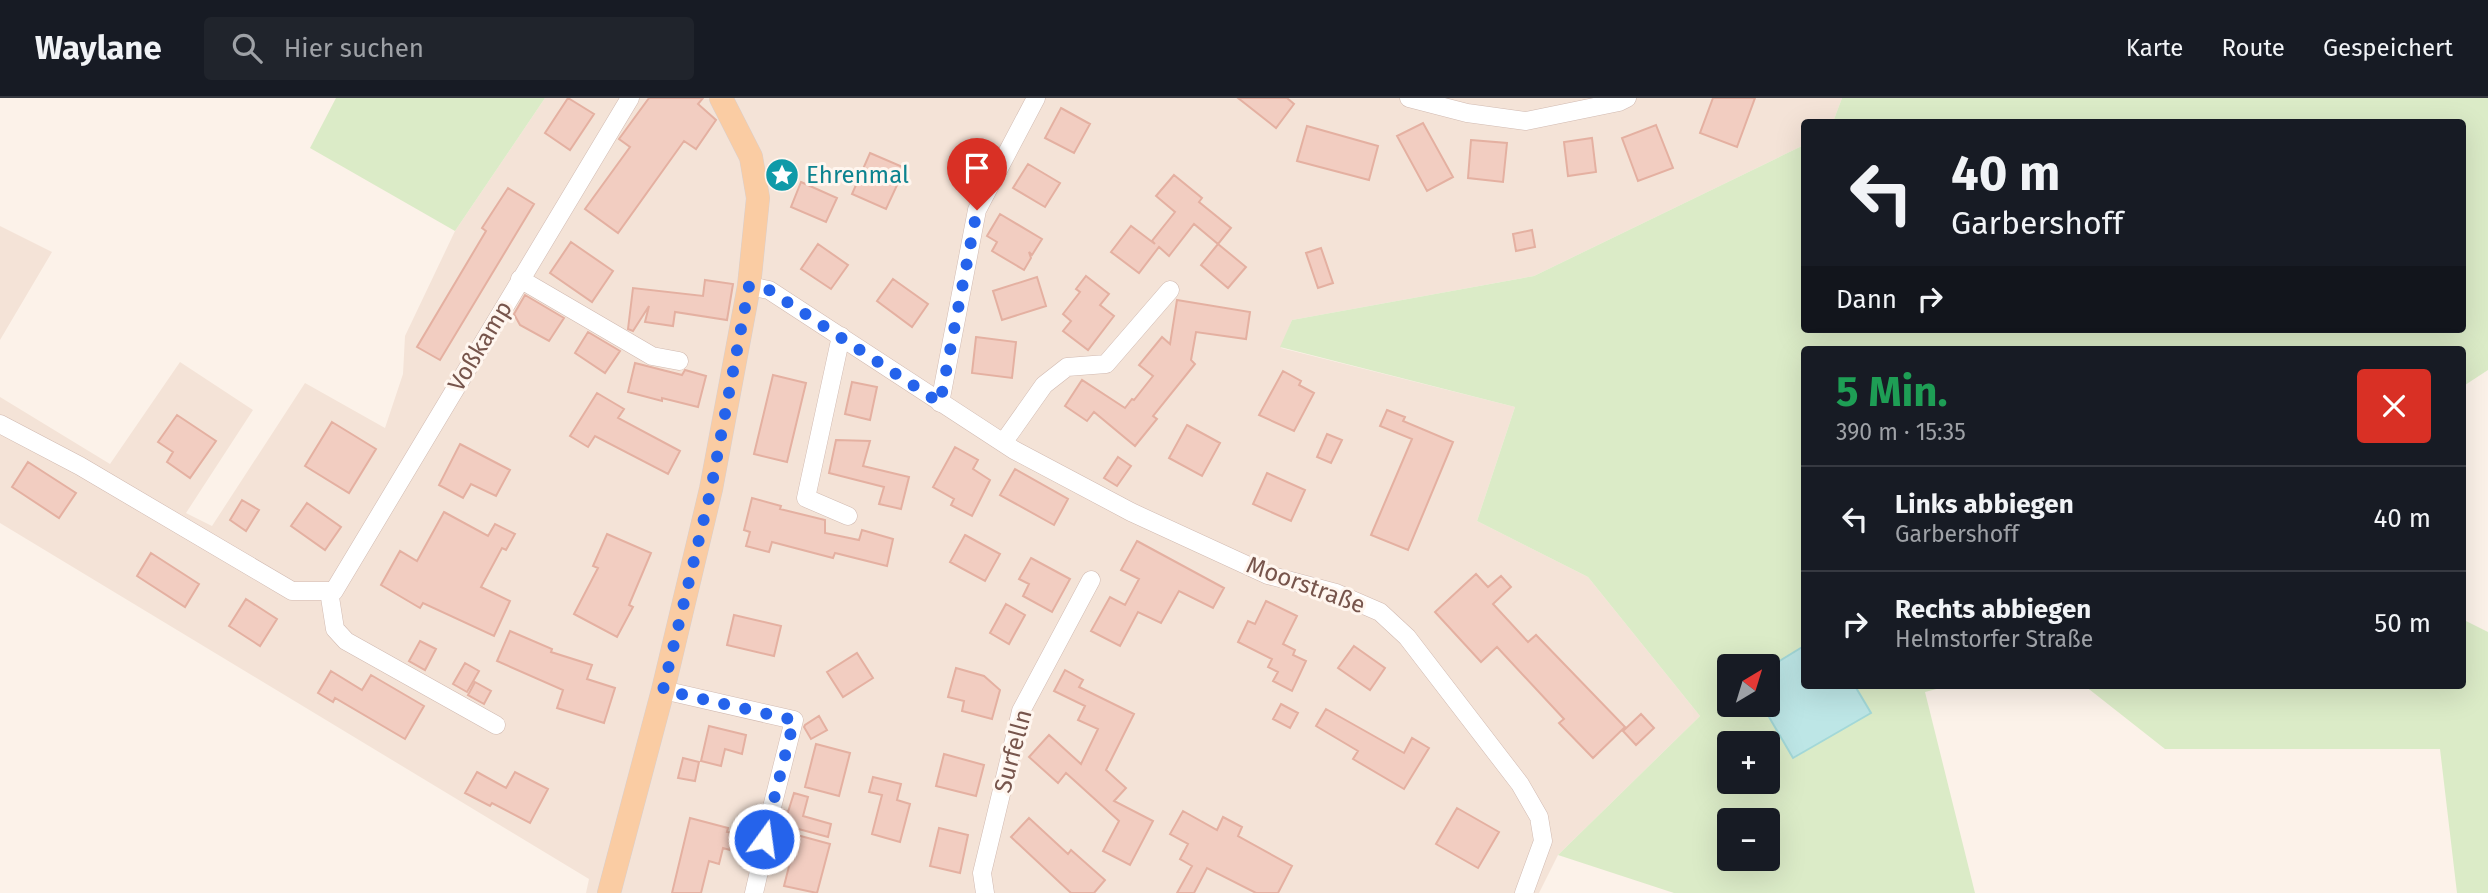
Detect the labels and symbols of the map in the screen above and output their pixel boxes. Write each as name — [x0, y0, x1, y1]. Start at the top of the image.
pin — [947, 138, 1007, 210]
place icon: Ehrenmal — [763, 156, 801, 194]
place label: Ehrenmal — [806, 161, 909, 189]
street label: Voßkamp — [442, 296, 518, 396]
street label: Moorstraße — [1243, 551, 1369, 619]
north arrow — [1717, 654, 1780, 718]
street label: Surfelln — [988, 706, 1038, 796]
position arrow — [727, 802, 801, 876]

